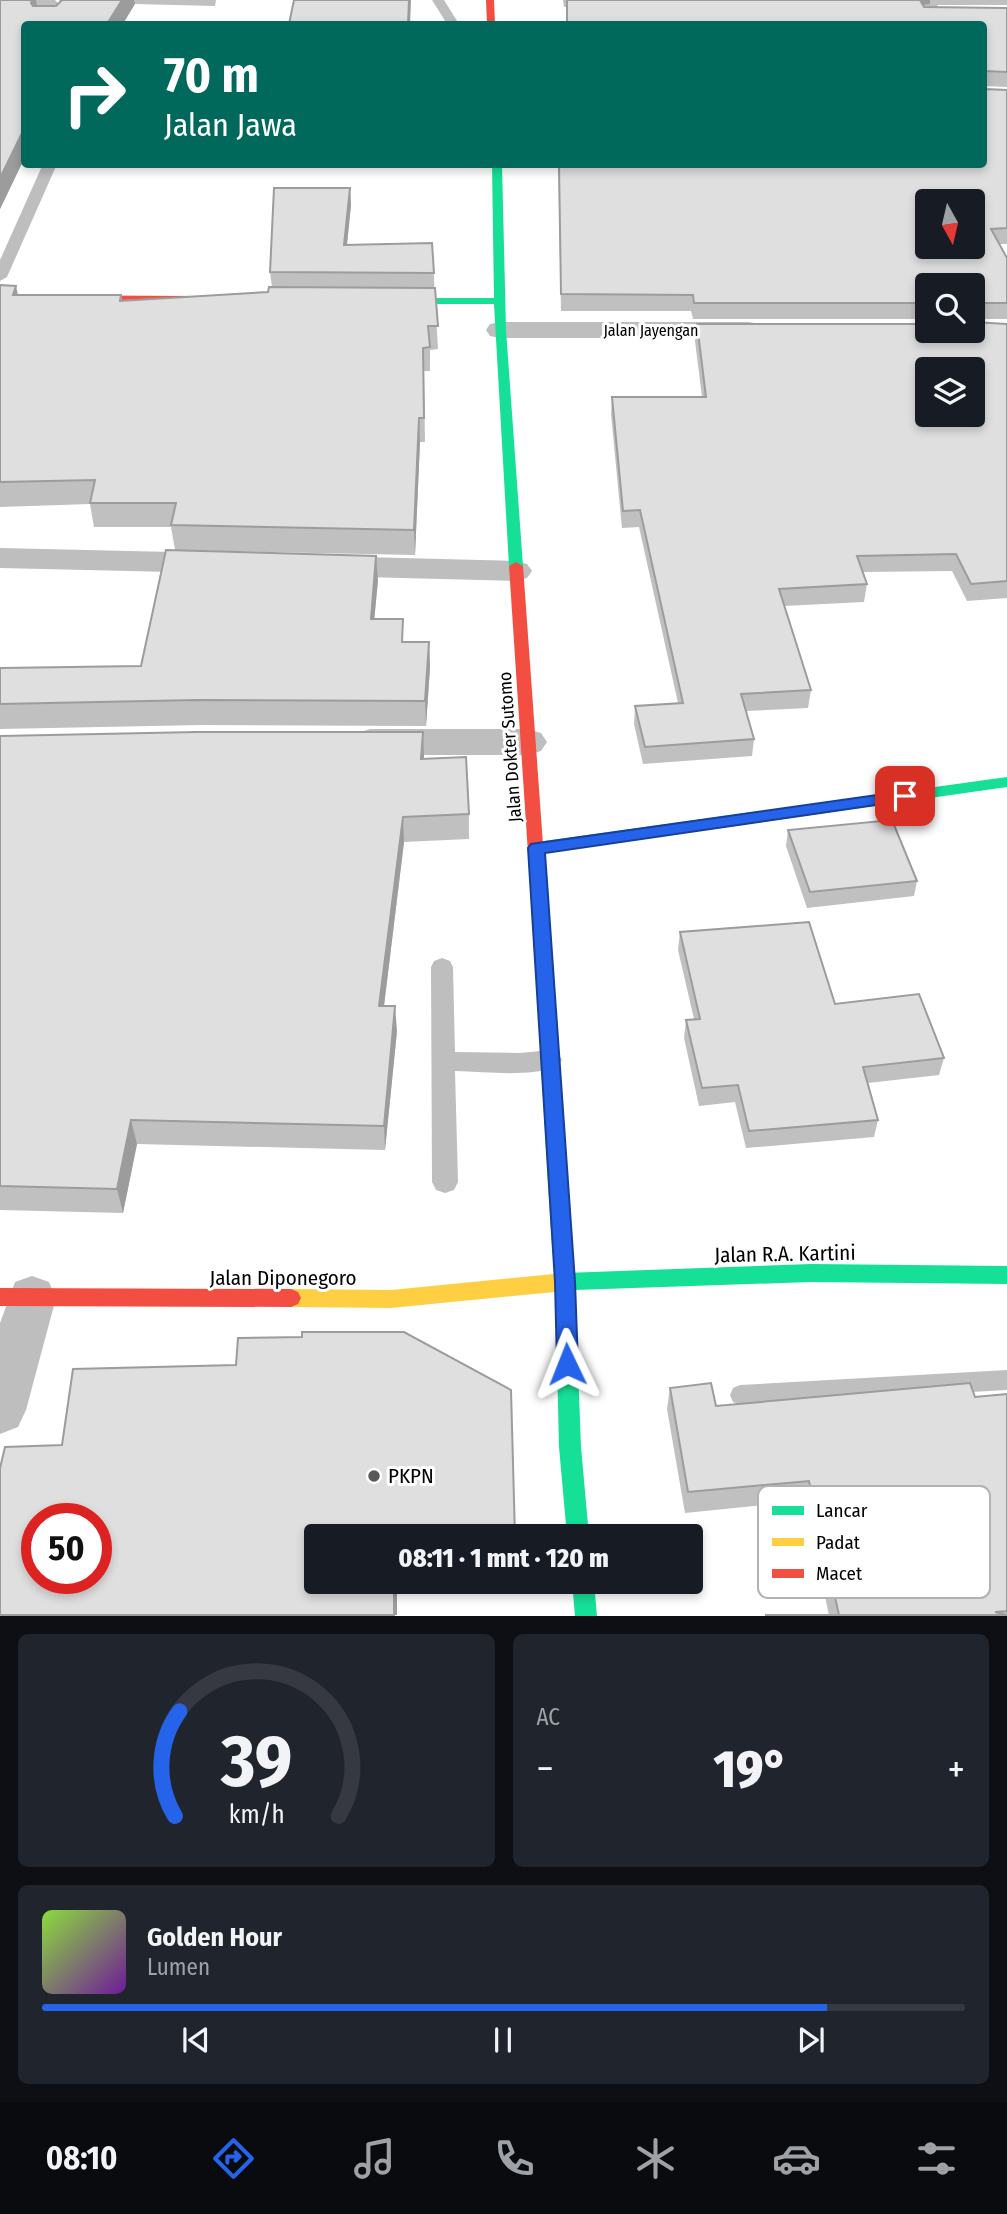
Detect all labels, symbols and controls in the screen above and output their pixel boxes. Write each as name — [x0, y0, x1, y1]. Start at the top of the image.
text: 70 m — [164, 46, 259, 105]
icon: right — [49, 49, 140, 140]
text: Jalan Jawa — [164, 106, 297, 144]
north arrow — [915, 189, 985, 259]
map controls — [915, 189, 985, 427]
button: search — [915, 273, 985, 343]
street label: Jalan Jayengan — [603, 321, 699, 340]
button: layers — [915, 357, 985, 427]
street label: Jalan Dokter Sutomo — [494, 671, 526, 823]
pin — [875, 766, 935, 826]
icon: arrive — [886, 777, 924, 815]
street label: Jalan R.A. Kartini — [714, 1240, 856, 1268]
street label: Jalan Diponegoro — [209, 1265, 357, 1291]
position arrow — [530, 1327, 604, 1401]
place label: PKPN — [388, 1463, 434, 1489]
marker: PKPN — [366, 1468, 382, 1484]
legend — [758, 1486, 990, 1598]
text: Lancar — [816, 1499, 868, 1522]
speed limit sign: 50 — [21, 1503, 112, 1594]
text: Padat — [816, 1531, 861, 1554]
text: 08:11 · 1 mnt · 120 m — [398, 1543, 609, 1574]
text: Macet — [816, 1562, 863, 1585]
text: AC — [537, 1703, 560, 1731]
text: 39 — [220, 1719, 292, 1806]
text: 19° — [714, 1738, 788, 1801]
text: − — [537, 1746, 554, 1792]
text: + — [948, 1746, 965, 1792]
text: km/h — [228, 1800, 284, 1830]
text: Golden Hour — [147, 1922, 282, 1953]
text: Lumen — [147, 1953, 210, 1981]
icon: previous — [177, 2021, 215, 2059]
icon: pause — [484, 2021, 522, 2059]
icon: next — [792, 2021, 830, 2059]
icon: directions — [209, 2134, 258, 2183]
icon: music — [350, 2134, 399, 2183]
icon: phone — [490, 2134, 539, 2183]
icon: climate — [631, 2134, 680, 2183]
icon: car — [772, 2134, 821, 2183]
icon: filters — [912, 2134, 961, 2183]
text: 08:10 — [46, 2139, 117, 2177]

